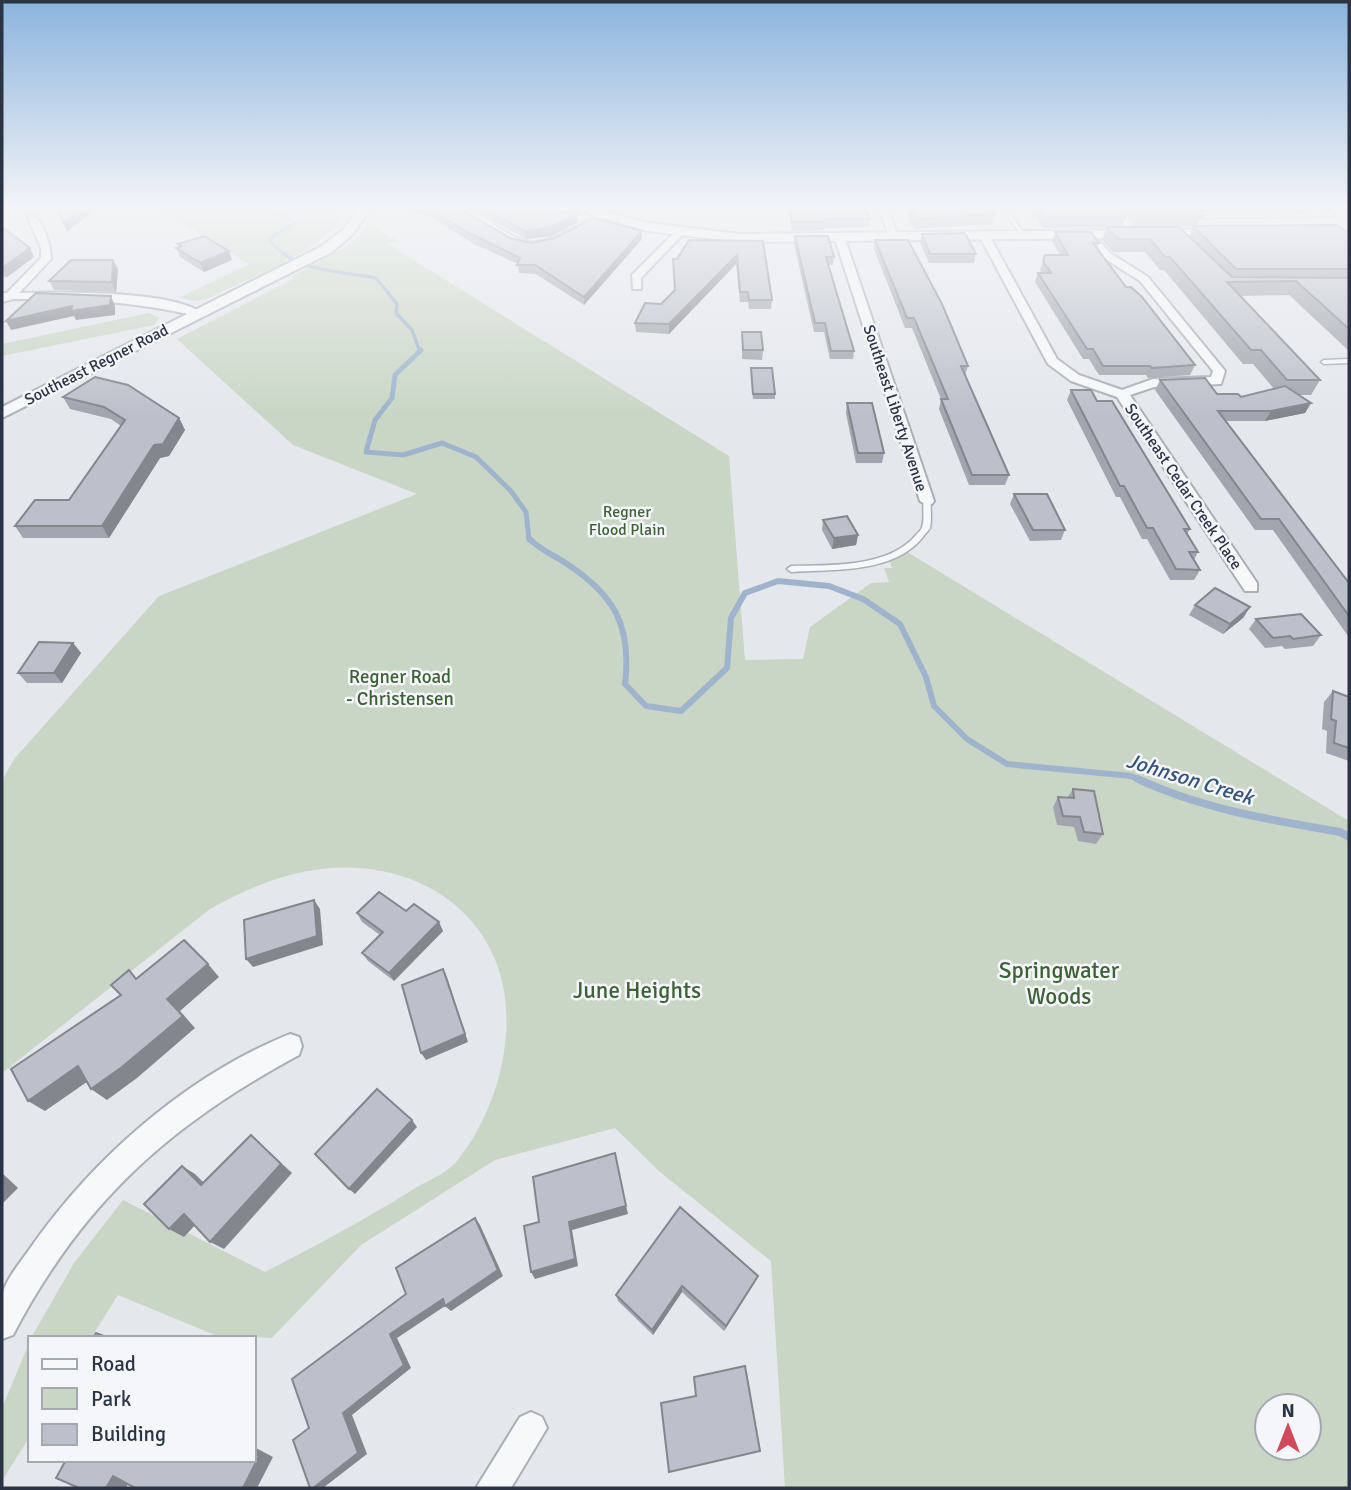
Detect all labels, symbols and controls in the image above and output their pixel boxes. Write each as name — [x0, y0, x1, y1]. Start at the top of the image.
street label: Southeast Regner Road — [21, 320, 172, 410]
street label: Southeast Liberty Avenue — [859, 322, 931, 494]
street label: Southeast Cedar Creek Place — [1120, 400, 1246, 573]
park label: Regner Flood Plain — [589, 502, 665, 540]
park label: Regner Road - Christensen — [346, 665, 454, 711]
water label: Johnson Creek — [1124, 747, 1259, 811]
park label: Springwater Woods — [999, 956, 1120, 1011]
park label: June Heights — [573, 976, 701, 1005]
legend — [28, 1336, 256, 1462]
text: Road — [91, 1351, 136, 1377]
text: Park — [91, 1386, 132, 1412]
north arrow — [1253, 1392, 1323, 1462]
text: N — [1281, 1399, 1295, 1423]
text: Building — [91, 1421, 166, 1447]

